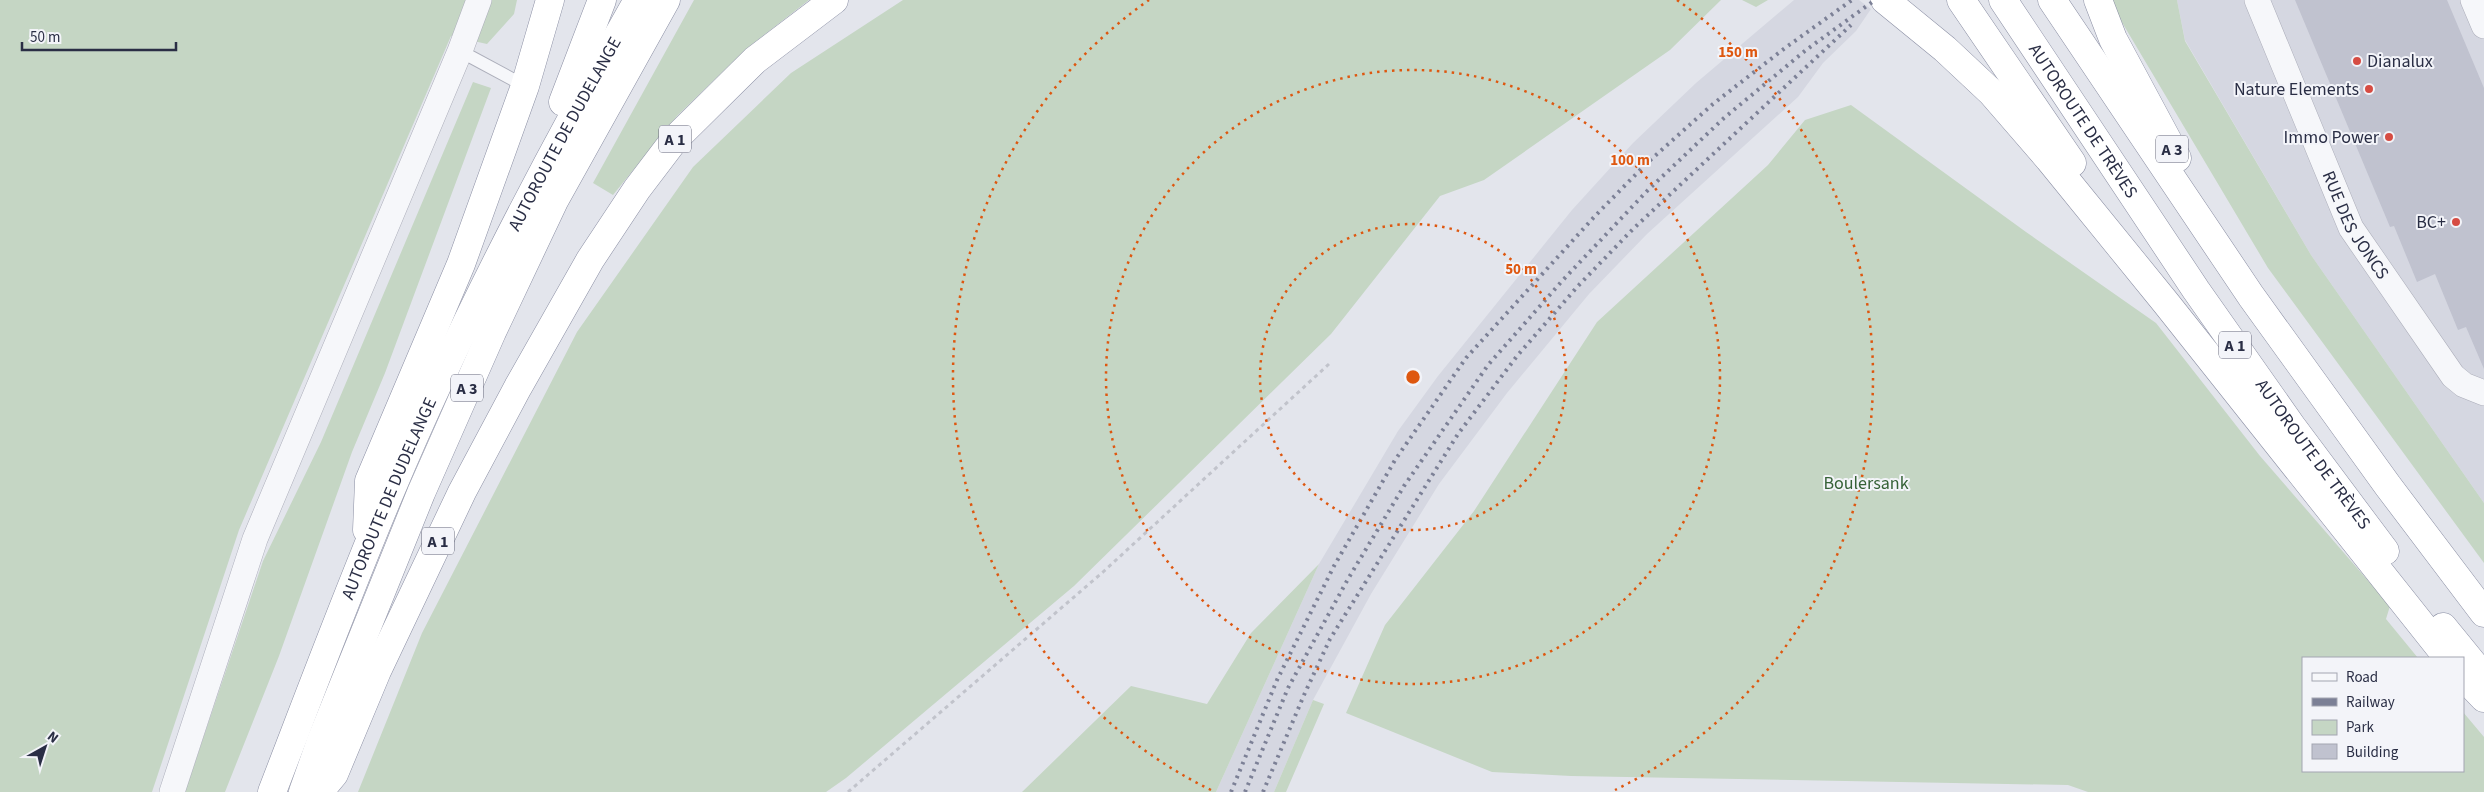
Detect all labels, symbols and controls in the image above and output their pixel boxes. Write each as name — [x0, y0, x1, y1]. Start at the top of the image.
scale bar — [22, 20, 176, 52]
text: 50 m — [30, 27, 60, 48]
street label: AUTOROUTE DE DUDELANGE — [502, 32, 628, 235]
street label: AUTOROUTE DE TRÈVES — [2022, 39, 2143, 203]
text: 150 m — [1718, 42, 1758, 63]
place label: Dianalux — [2367, 49, 2433, 74]
marker: Dianalux — [2351, 55, 2363, 67]
place label: Nature Elements — [2234, 77, 2359, 102]
marker: Nature Elements — [2363, 83, 2375, 95]
place label: Immo Power — [2284, 125, 2380, 150]
road number: A 1 — [659, 126, 691, 152]
marker: Immo Power — [2383, 131, 2395, 143]
road number: A 3 — [2156, 136, 2188, 162]
text: 100 m — [1610, 150, 1650, 171]
street label: RUE DES JONCS — [2316, 167, 2395, 284]
place label: BC+ — [2416, 210, 2446, 235]
marker: BC+ — [2450, 216, 2462, 228]
text: 50 m — [1505, 259, 1537, 280]
road number: A 1 — [2219, 332, 2251, 358]
centre of rings — [1404, 368, 1422, 386]
road number: A 3 — [451, 374, 483, 402]
street label: AUTOROUTE DE TRÈVES — [2249, 374, 2377, 535]
street label: AUTOROUTE DE DUDELANGE — [336, 393, 443, 603]
park label: Boulersank — [1823, 471, 1909, 496]
road number: A 1 — [422, 528, 454, 554]
legend — [2302, 657, 2464, 772]
text: Road — [2346, 667, 2378, 688]
text: Railway — [2346, 692, 2395, 713]
text: Park — [2346, 717, 2375, 738]
north arrow — [20, 722, 70, 772]
text: N — [43, 727, 62, 748]
text: Building — [2346, 742, 2399, 763]

